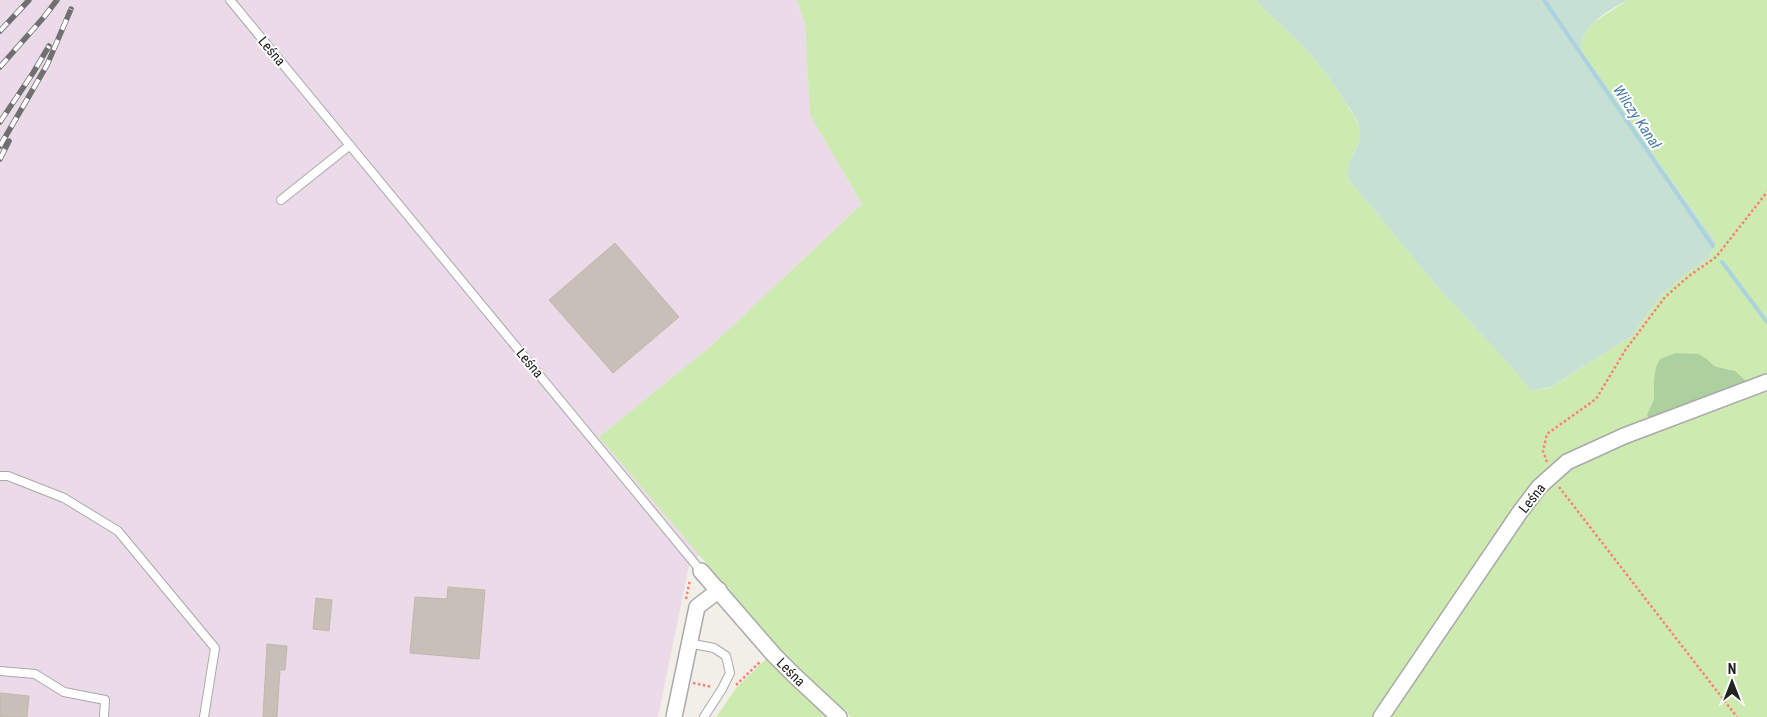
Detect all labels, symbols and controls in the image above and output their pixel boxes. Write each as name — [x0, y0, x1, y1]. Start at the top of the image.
street label: Leśna — [255, 33, 289, 69]
water label: Wilczy Kanał — [1609, 82, 1665, 153]
street label: Leśna — [513, 345, 547, 381]
street label: Leśna — [1515, 480, 1549, 516]
street label: Leśna — [774, 655, 808, 689]
north arrow — [1707, 657, 1757, 707]
text: N — [1728, 661, 1736, 677]

